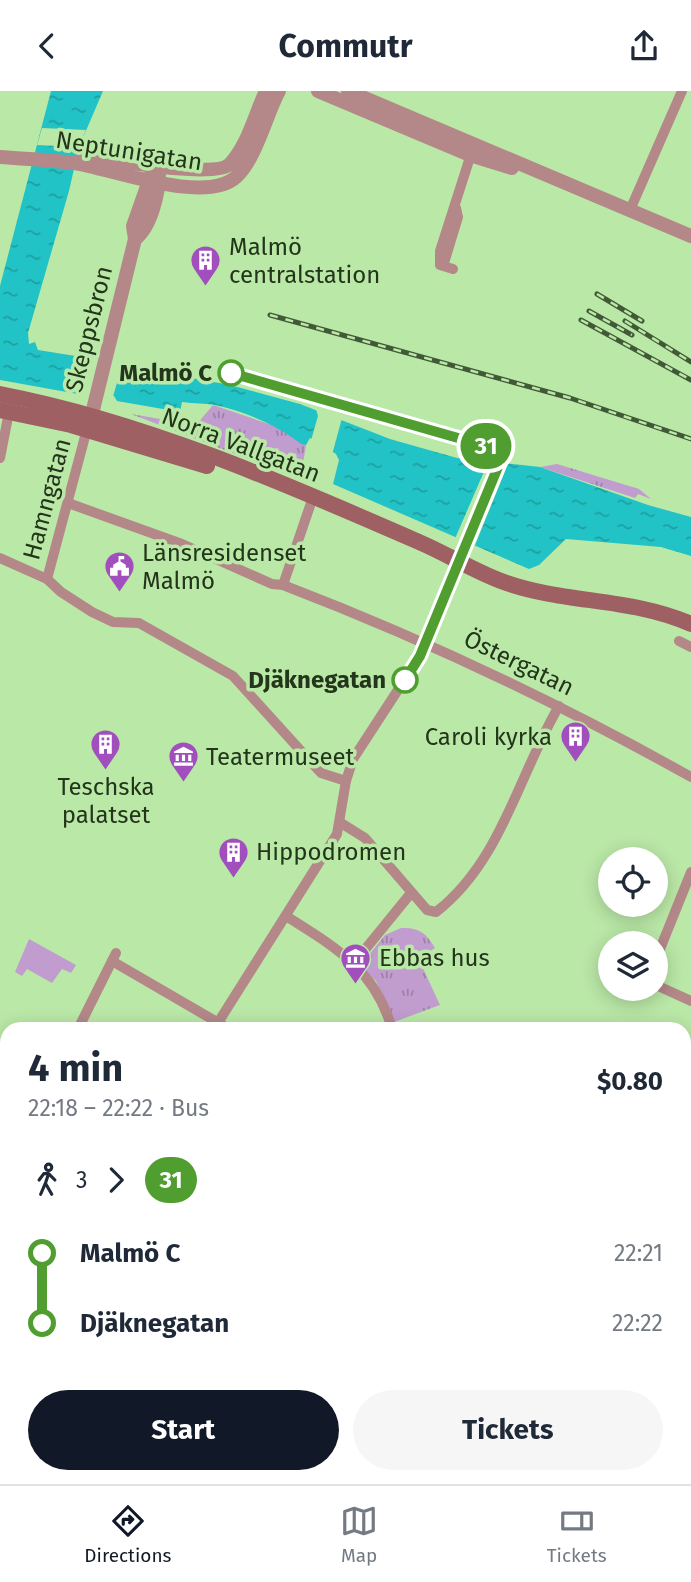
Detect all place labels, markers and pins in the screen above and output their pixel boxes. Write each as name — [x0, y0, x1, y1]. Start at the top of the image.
place label: Malmö centralstation — [229, 233, 380, 289]
building icon: Malmö centralstation — [189, 244, 223, 288]
place label: Malmö C — [119, 359, 212, 387]
marker: Malmö C — [218, 360, 244, 386]
place label: Länsresidenset Malmö — [142, 539, 306, 595]
public building icon: Länsresidenset Malmö — [102, 550, 136, 594]
place label: Djäknegatan — [248, 666, 386, 694]
marker: Djäknegatan — [392, 667, 418, 693]
building icon: Caroli kyrka — [558, 720, 592, 764]
place label: Caroli kyrka — [425, 723, 552, 751]
building icon: Teschska palatset — [89, 728, 123, 772]
museum icon: Teatermuseet — [166, 740, 200, 784]
place label: Teatermuseet — [206, 743, 355, 771]
place label: Teschska palatset — [57, 773, 155, 829]
building icon: Hippodromen — [216, 835, 250, 879]
place label: Hippodromen — [256, 838, 406, 866]
museum icon: Ebbas hus — [339, 941, 373, 985]
place label: Ebbas hus — [379, 944, 490, 972]

